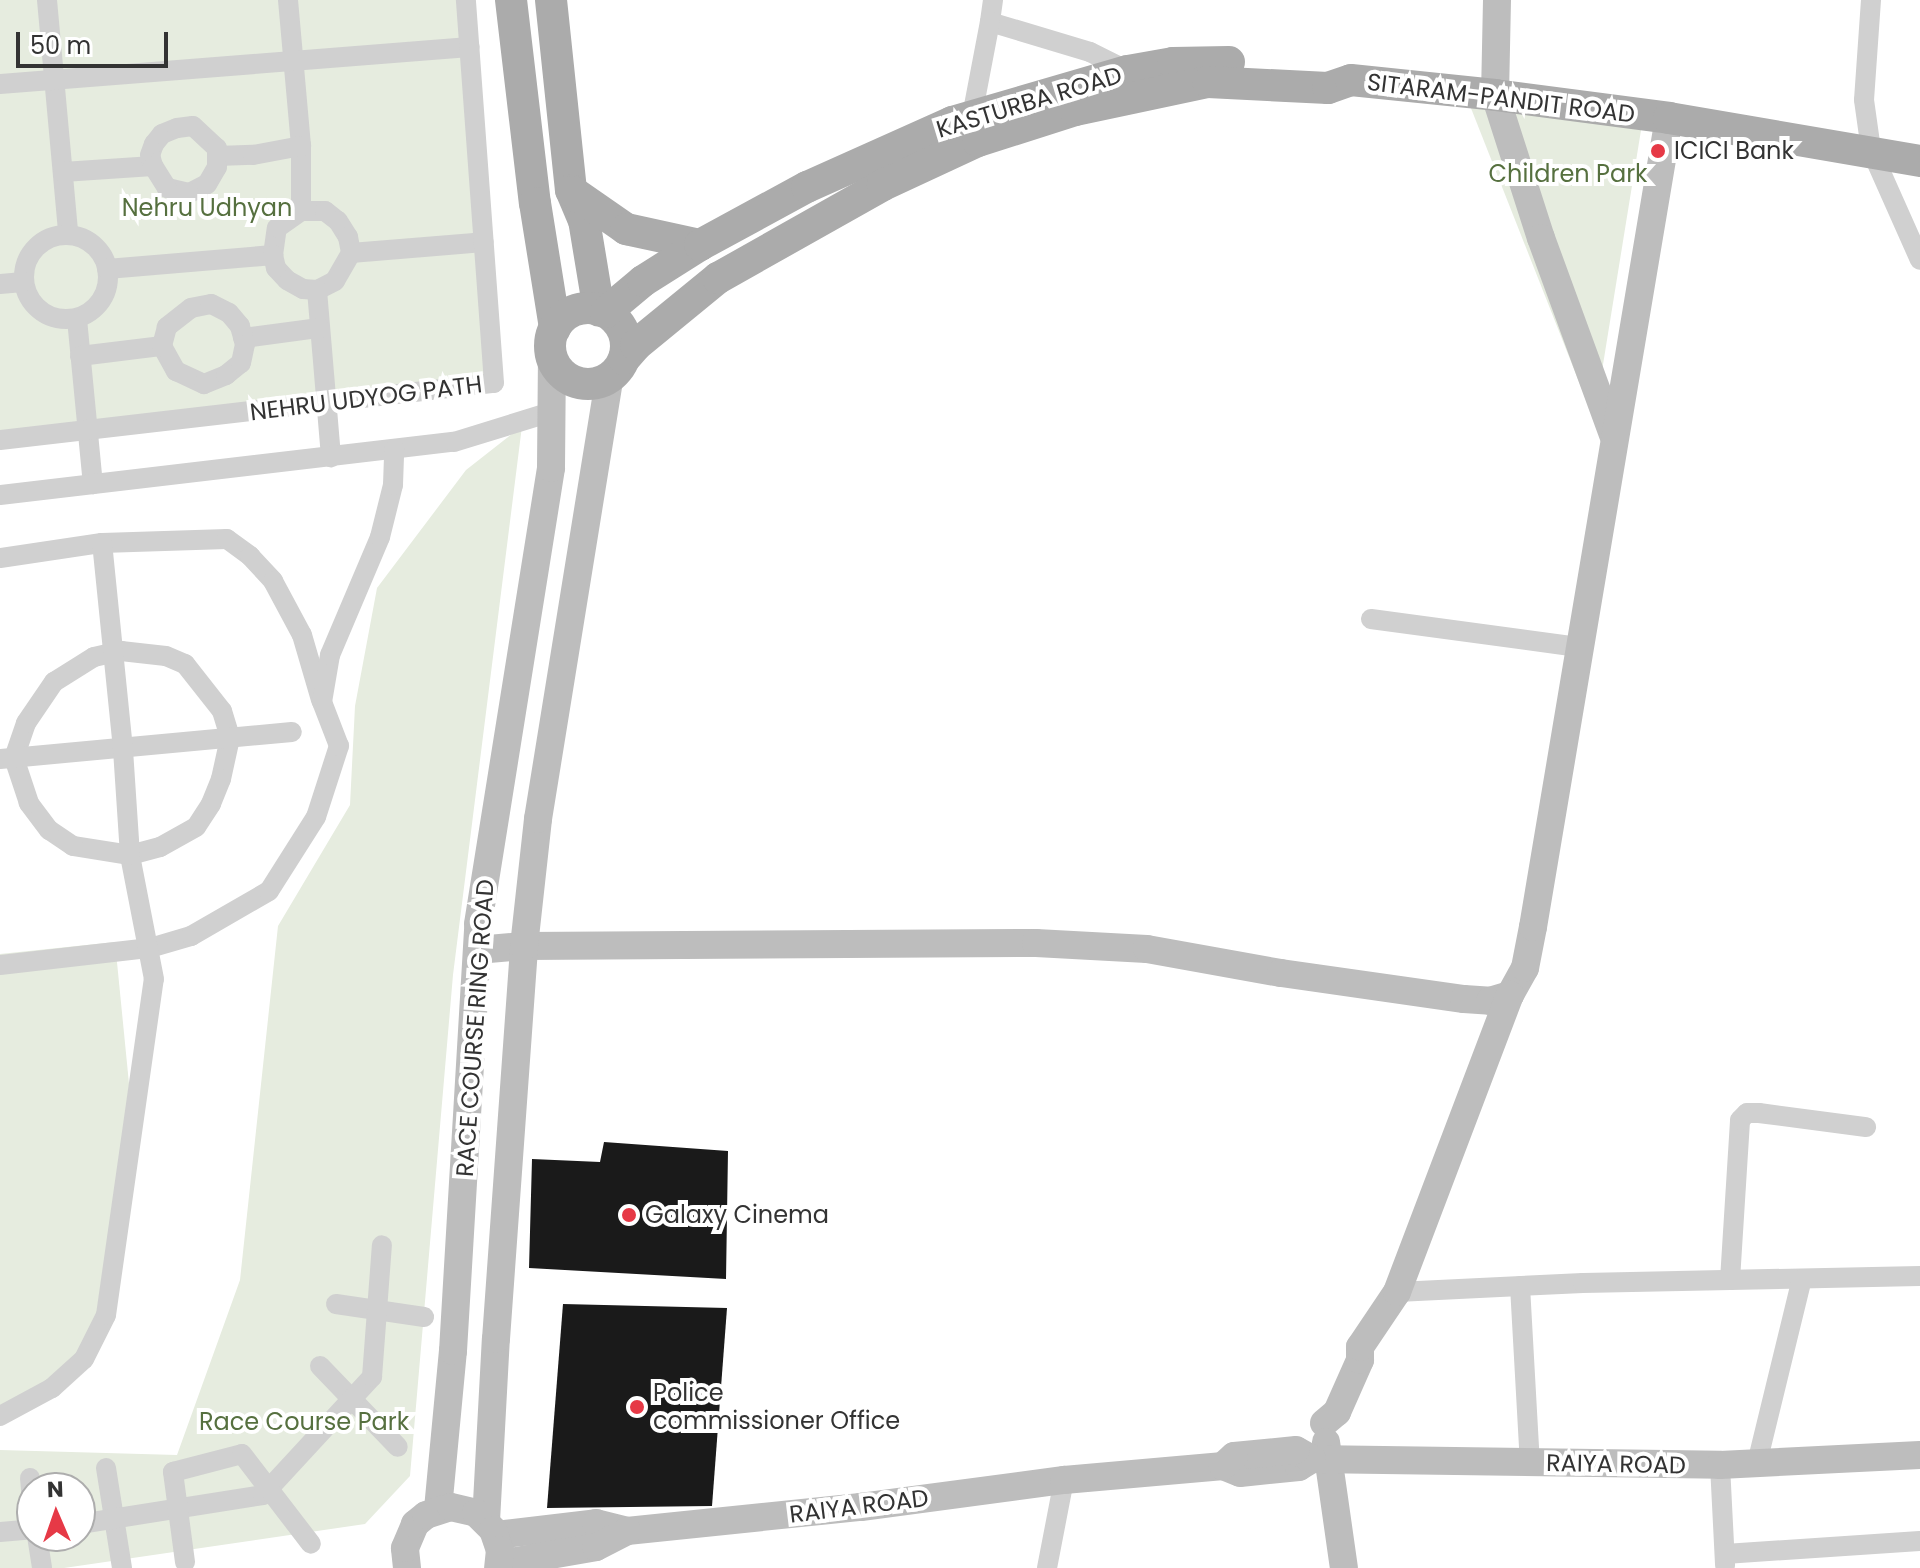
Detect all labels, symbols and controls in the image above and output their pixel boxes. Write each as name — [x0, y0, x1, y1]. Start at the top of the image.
scale bar — [20, 16, 172, 66]
text: 50 m — [30, 29, 91, 62]
street label: KASTURBA ROAD — [933, 60, 1125, 144]
street label: SITARAM-PANDIT ROAD — [1365, 67, 1637, 129]
place label: ICICI Bank — [1674, 137, 1794, 165]
marker: ICICI Bank — [1649, 142, 1667, 160]
park label: Children Park — [1489, 160, 1647, 188]
park label: Nehru Udhyan — [122, 194, 292, 222]
street label: NEHRU UDYOG PATH — [248, 369, 484, 427]
street label: RACE COURSE RING ROAD — [450, 878, 500, 1178]
place label: Galaxy Cinema — [645, 1201, 829, 1229]
marker: Galaxy Cinema — [620, 1206, 638, 1224]
place label: Police commissioner Office — [653, 1379, 900, 1435]
marker: Police commissioner Office — [628, 1398, 646, 1416]
park label: Race Course Park — [199, 1408, 409, 1436]
street label: RAIYA ROAD — [1546, 1448, 1686, 1480]
north arrow — [16, 1472, 96, 1552]
text: N — [46, 1474, 64, 1505]
street label: RAIYA ROAD — [788, 1483, 930, 1529]

